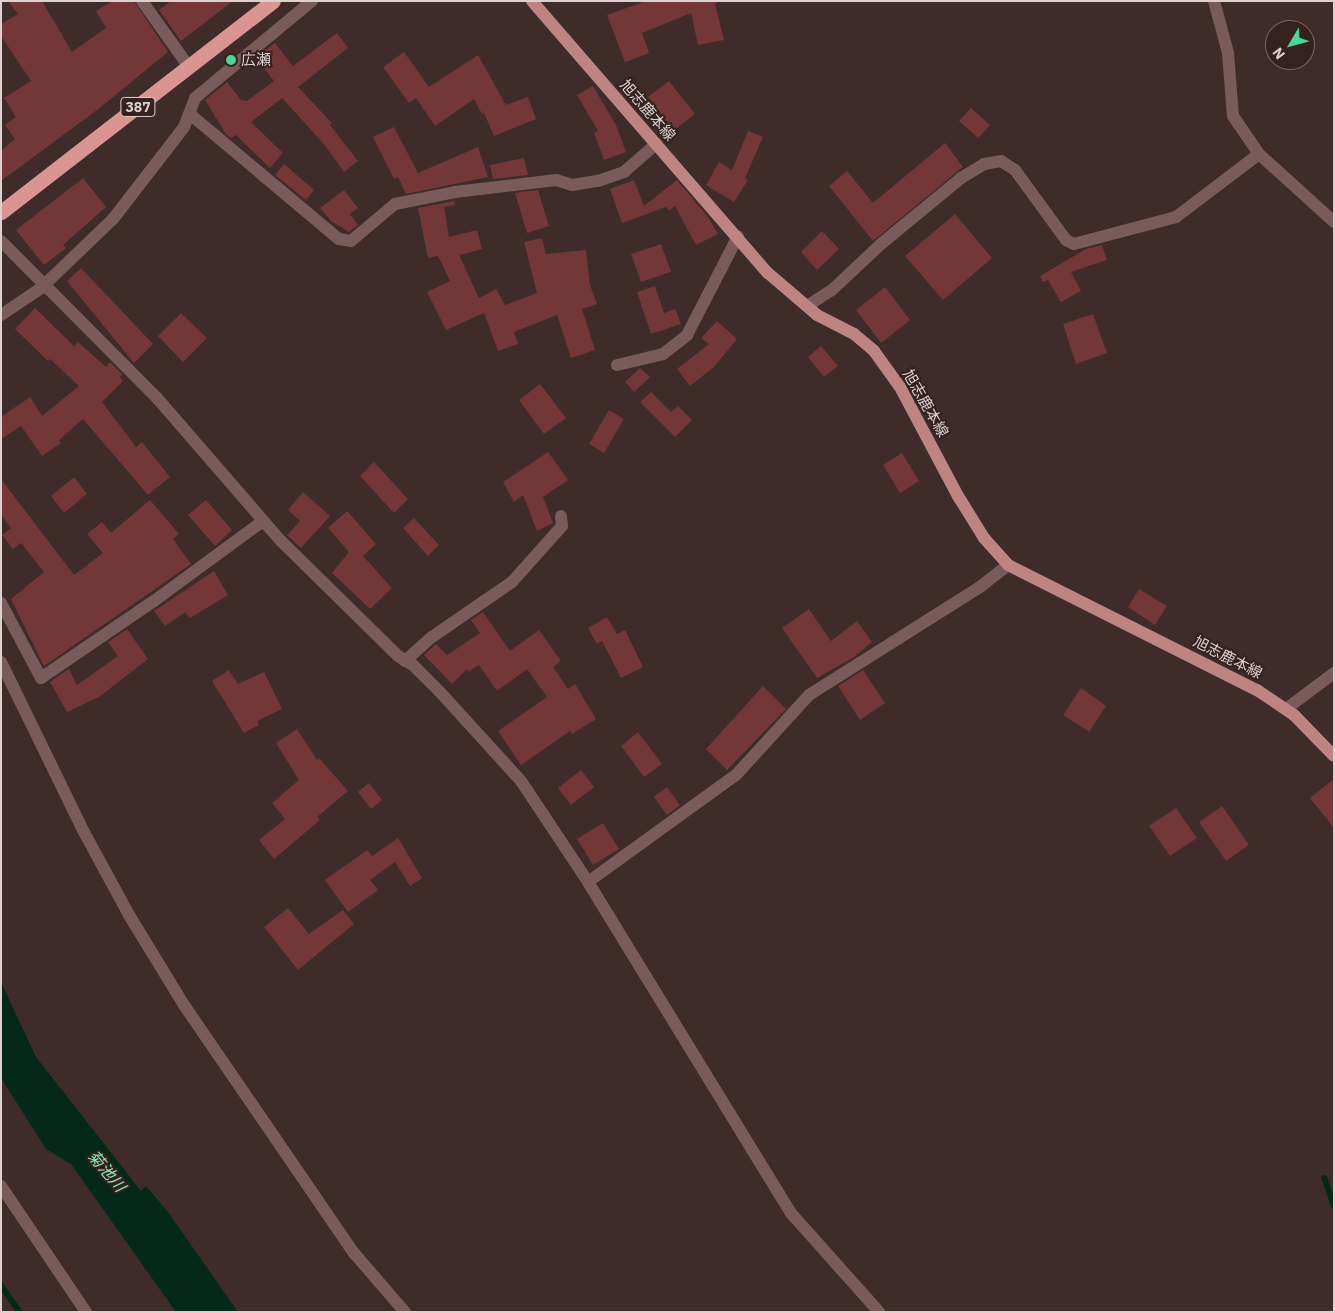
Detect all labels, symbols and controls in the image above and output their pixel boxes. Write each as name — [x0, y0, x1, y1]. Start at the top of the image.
north arrow — [1265, 20, 1315, 70]
text: N — [1269, 44, 1289, 63]
place label: 広瀬 — [241, 51, 271, 69]
marker: 広瀬 — [225, 54, 237, 66]
street label: 旭志鹿本線 — [617, 76, 679, 144]
road number: 387 — [119, 95, 157, 118]
street label: 旭志鹿本線 — [899, 366, 953, 440]
street label: 旭志鹿本線 — [1191, 632, 1265, 682]
water label: 菊池川 — [84, 1146, 130, 1196]

